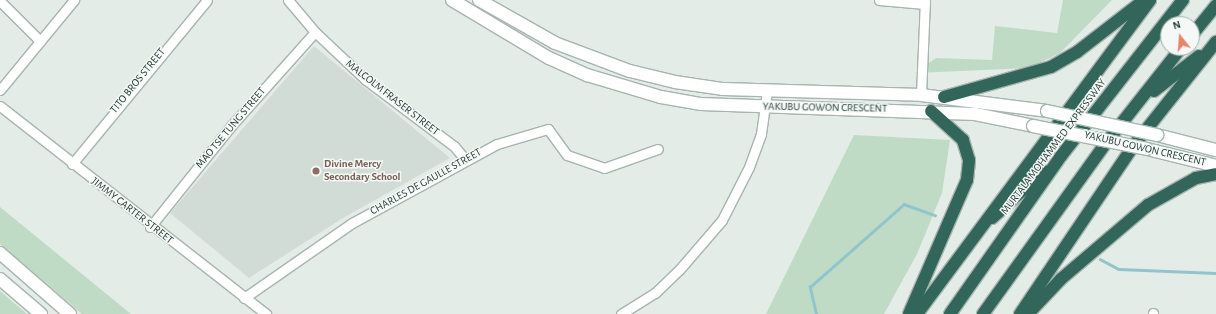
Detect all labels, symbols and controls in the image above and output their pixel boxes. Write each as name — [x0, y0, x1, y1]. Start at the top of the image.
north arrow — [1160, 16, 1200, 56]
text: N — [1171, 19, 1182, 31]
street label: TITO BROS STREET — [108, 46, 168, 116]
street label: MALCOLM FRASER STREET — [343, 57, 441, 139]
street label: MURTALA MOHAMMED EXPRESSWAY — [999, 76, 1109, 218]
street label: MAO TSE TUNG STREET — [193, 85, 269, 171]
street label: YAKUBU GOWON CRESCENT — [763, 100, 887, 116]
street label: YAKUBU GOWON CRESCENT — [1083, 129, 1207, 169]
street label: CHARLES DE GAULLE STREET — [368, 146, 484, 218]
place label: Divine Mercy Secondary School — [324, 158, 401, 184]
marker: Divine Mercy Secondary School — [311, 166, 321, 176]
street label: JIMMY CARTER STREET — [88, 175, 176, 247]

